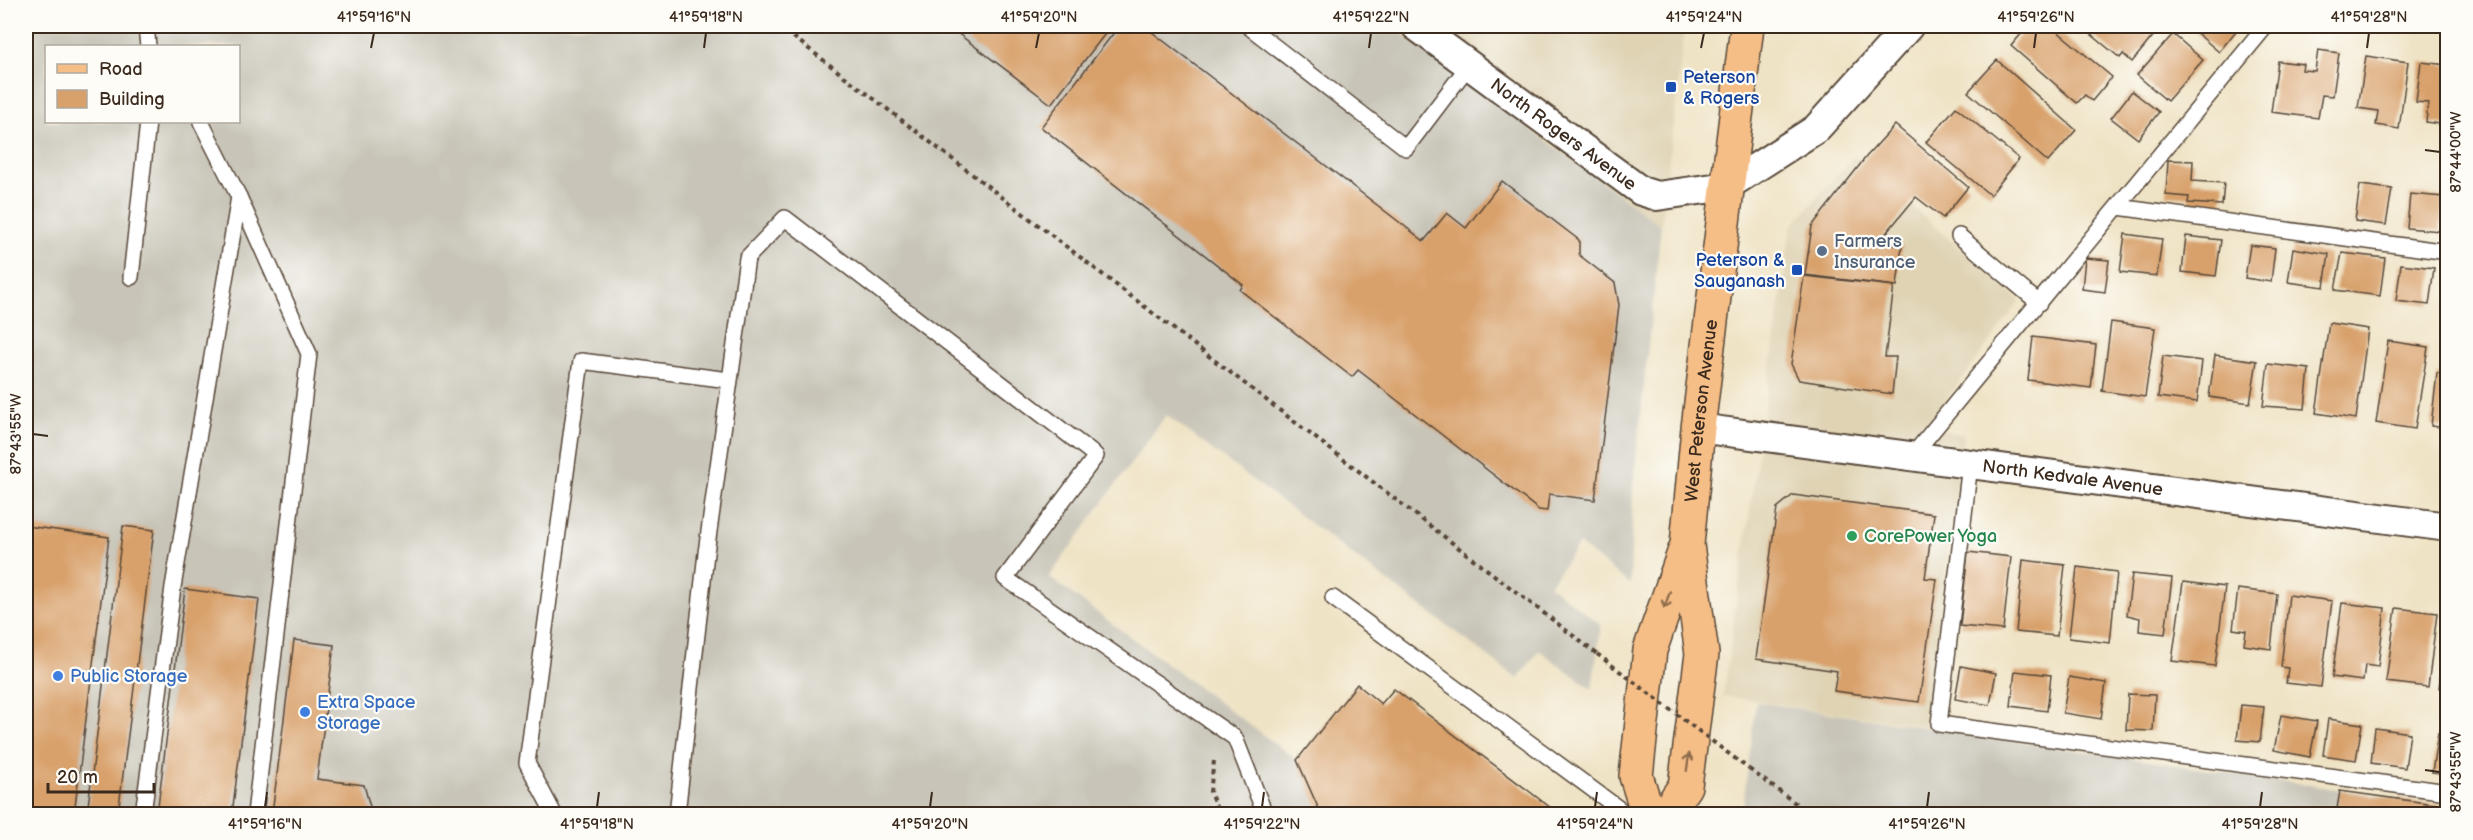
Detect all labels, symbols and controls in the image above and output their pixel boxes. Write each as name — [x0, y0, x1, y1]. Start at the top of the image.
text: 41°59'16"N — [337, 8, 411, 27]
text: 41°59'18"N — [669, 8, 743, 27]
text: 41°59'20"N — [1000, 8, 1078, 27]
text: 41°59'22"N — [1332, 8, 1410, 27]
text: 41°59'24"N — [1665, 8, 1743, 27]
text: 41°59'26"N — [1997, 8, 2075, 27]
text: 41°59'28"N — [2331, 8, 2407, 27]
legend — [45, 45, 240, 123]
text: Road — [99, 59, 143, 80]
place label: Peterson & Rogers — [1683, 67, 1759, 109]
street label: North Rogers Avenue — [1486, 74, 1641, 195]
marker: Peterson & Rogers — [1664, 80, 1678, 94]
text: Building — [99, 89, 165, 110]
text: 87°44'00"W — [2447, 111, 2466, 193]
place label: Farmers Insurance — [1834, 231, 1916, 273]
marker: Farmers Insurance — [1815, 244, 1829, 258]
place label: Peterson & Sauganash — [1694, 250, 1785, 292]
marker: Peterson & Sauganash — [1790, 263, 1804, 277]
street label: West Peterson Avenue — [1681, 318, 1722, 503]
text: 87°43'55"W — [7, 393, 26, 475]
street label: North Kedvale Avenue — [1981, 456, 2165, 500]
place label: CorePower Yoga — [1864, 526, 1997, 547]
marker: CorePower Yoga — [1845, 529, 1859, 543]
one-way arrow — [1661, 590, 1672, 609]
place label: Public Storage — [70, 666, 188, 687]
marker: Public Storage — [51, 669, 65, 683]
place label: Extra Space Storage — [317, 692, 416, 734]
marker: Extra Space Storage — [298, 705, 312, 719]
text: 87°43'55"W — [2447, 731, 2466, 813]
one-way arrow — [1682, 752, 1693, 772]
scale bar — [48, 756, 154, 794]
text: 20 m — [57, 767, 98, 788]
text: 41°59'16"N — [228, 815, 302, 834]
text: 41°59'18"N — [560, 815, 634, 834]
text: 41°59'20"N — [891, 815, 969, 834]
text: 41°59'22"N — [1223, 815, 1301, 834]
text: 41°59'24"N — [1556, 815, 1634, 834]
text: 41°59'26"N — [1888, 815, 1966, 834]
text: 41°59'28"N — [2222, 815, 2298, 834]

